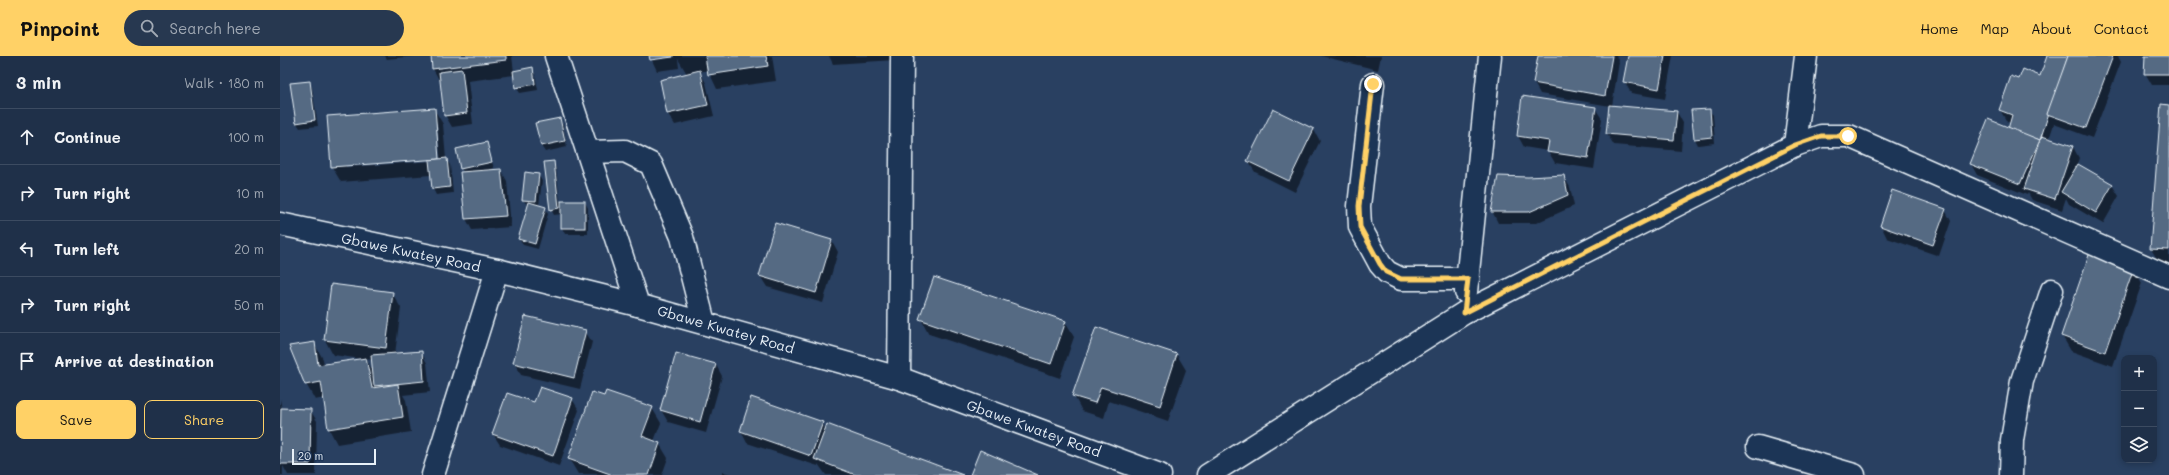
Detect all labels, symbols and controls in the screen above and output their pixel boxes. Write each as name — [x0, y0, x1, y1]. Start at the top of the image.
search box — [124, 10, 404, 46]
text: Pinpoint — [20, 16, 100, 41]
icon: search — [138, 17, 160, 39]
text: Search here — [170, 18, 261, 38]
text: Home — [1920, 19, 1958, 38]
text: Map — [1980, 19, 2009, 38]
text: About — [2031, 19, 2072, 38]
text: Contact — [2094, 19, 2149, 38]
text: 3 min — [16, 71, 61, 93]
text: Walk · 180 m — [184, 74, 264, 91]
route end — [1364, 75, 1382, 93]
icon: ahead — [16, 126, 38, 148]
text: Continue — [54, 127, 121, 147]
route start — [1839, 127, 1857, 145]
text: 100 m — [228, 128, 264, 145]
icon: right — [16, 182, 38, 204]
text: Turn right — [54, 183, 131, 203]
text: 10 m — [236, 184, 264, 201]
street label: Gbawe Kwatey Road — [340, 228, 482, 276]
icon: left — [16, 238, 38, 260]
text: Turn left — [54, 239, 119, 259]
text: 20 m — [234, 240, 264, 257]
icon: right — [16, 294, 38, 316]
text: Turn right — [54, 295, 131, 315]
text: 50 m — [234, 296, 264, 313]
street label: Gbawe Kwatey Road — [655, 300, 797, 358]
icon: arrive — [16, 350, 38, 372]
text: Arrive at destination — [54, 351, 214, 371]
map controls — [2121, 355, 2157, 463]
button: + — [2121, 355, 2157, 391]
button: − — [2121, 391, 2157, 427]
street label: Gbawe Kwatey Road — [964, 395, 1104, 461]
button: Save — [16, 400, 136, 439]
button: Share — [144, 400, 264, 439]
button: layers — [2121, 427, 2157, 463]
scale bar — [292, 447, 376, 466]
text: 20 m — [298, 448, 323, 463]

